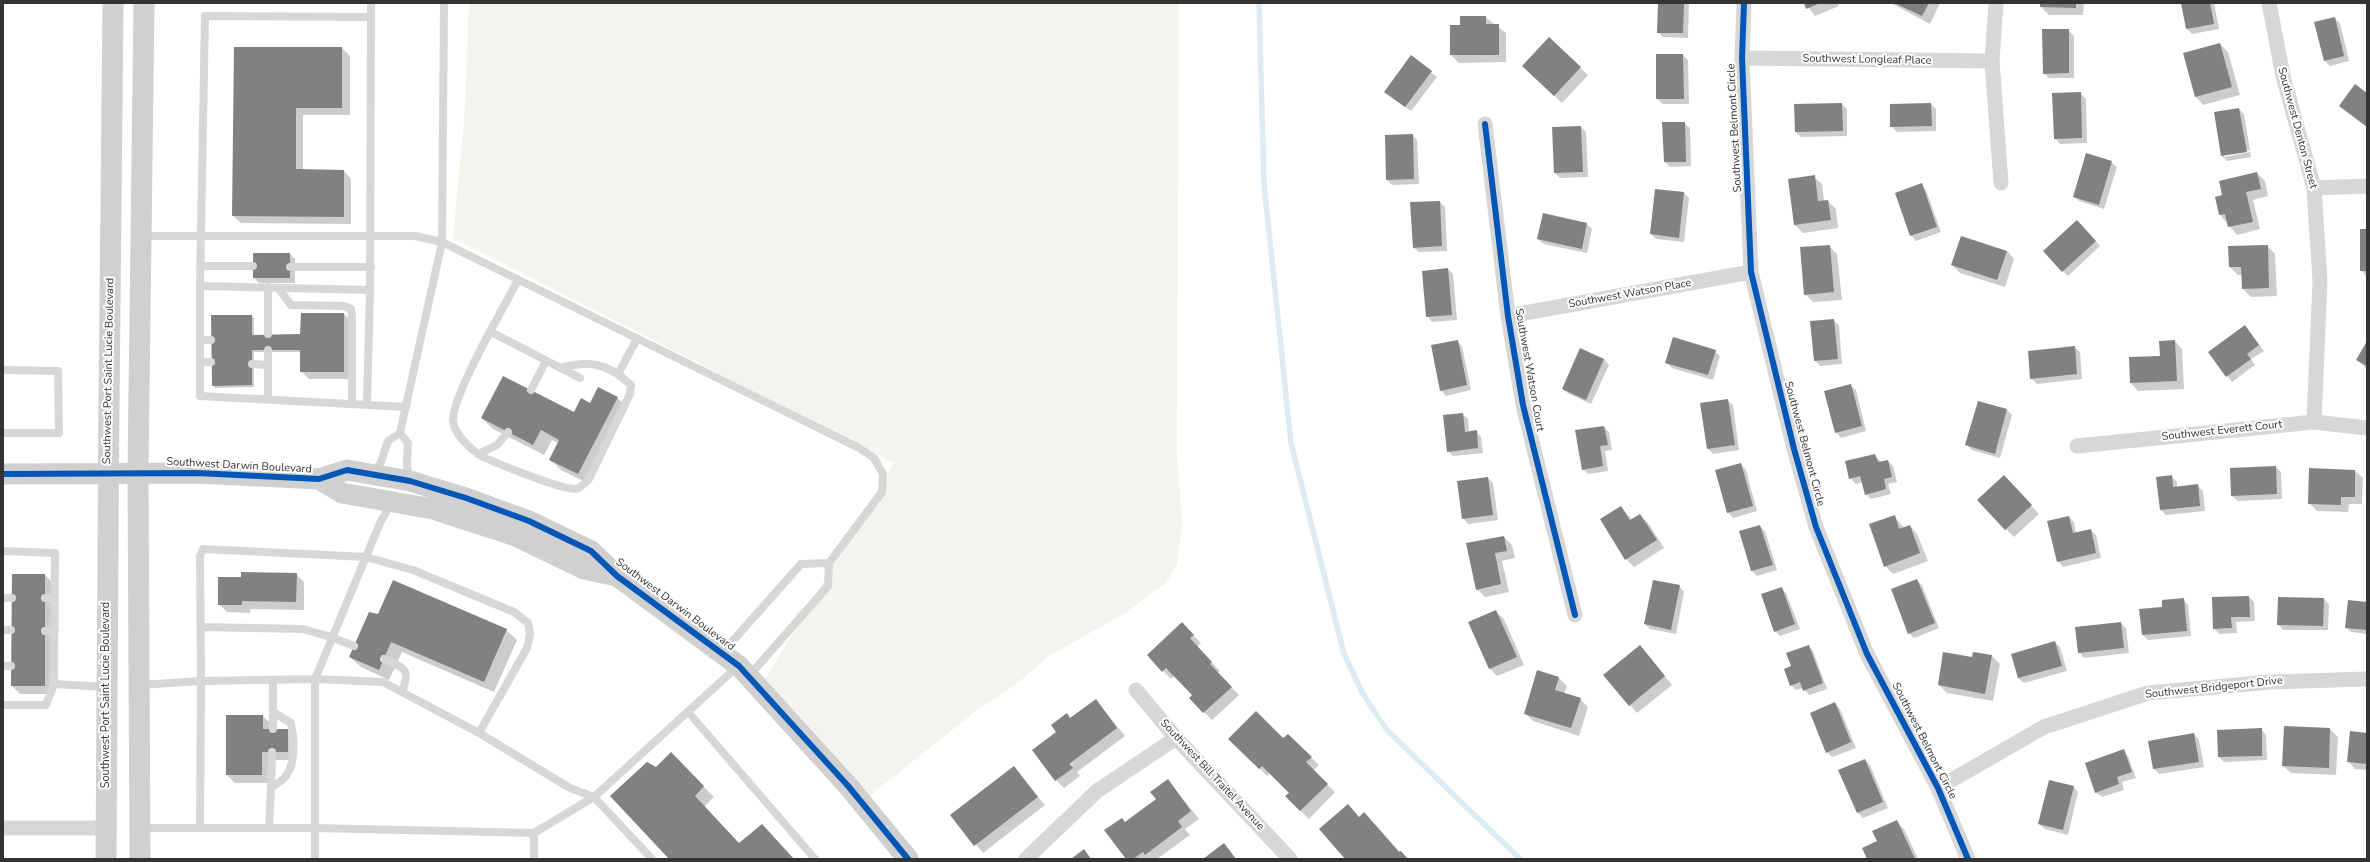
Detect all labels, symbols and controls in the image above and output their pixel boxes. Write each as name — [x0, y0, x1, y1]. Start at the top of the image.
street label: Southwest Longleaf Place — [1802, 52, 1932, 68]
street label: Southwest Belmont Circle — [1725, 63, 1745, 193]
street label: Southwest Denton Street — [2274, 66, 2320, 190]
street label: Southwest Watson Place — [1568, 277, 1692, 311]
street label: Southwest Port Saint Lucie Boulevard — [101, 278, 117, 464]
street label: Southwest Watson Court — [1512, 307, 1546, 433]
street label: Southwest Belmont Circle — [1781, 380, 1827, 508]
street label: Southwest Everett Court — [2161, 418, 2283, 444]
street label: Southwest Darwin Boulevard — [166, 456, 312, 476]
street label: Southwest Darwin Boulevard — [613, 556, 737, 654]
street label: Southwest Port Saint Lucie Boulevard — [99, 602, 113, 788]
street label: Southwest Bridgeport Drive — [2145, 674, 2283, 702]
street label: Southwest Belmont Circle — [1889, 681, 1959, 801]
street label: Southwest Bill Traitel Avenue — [1157, 717, 1267, 833]

